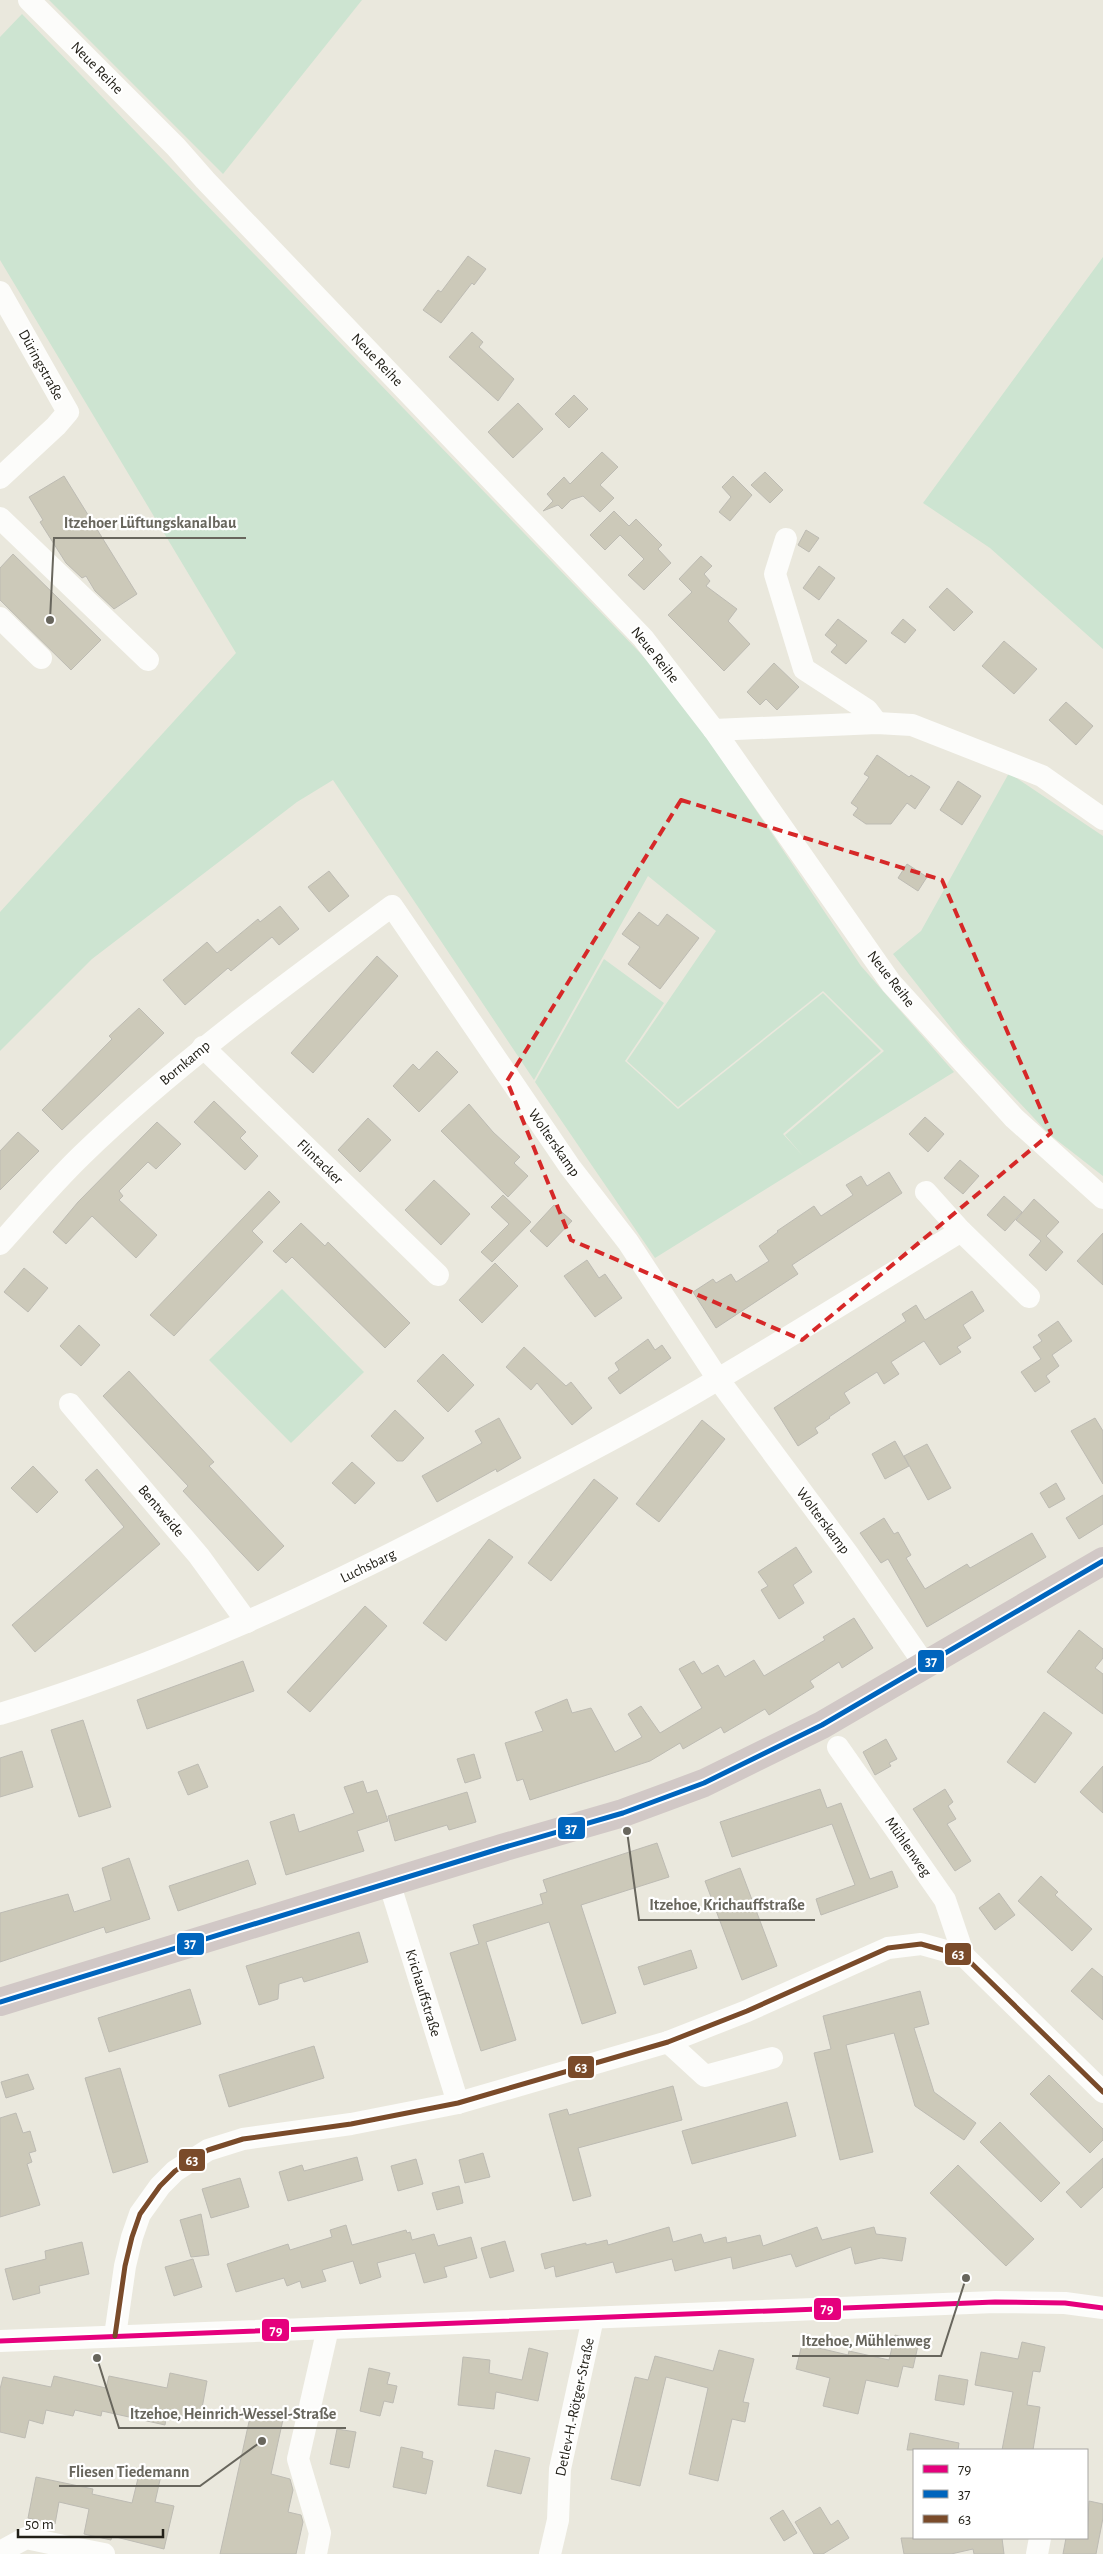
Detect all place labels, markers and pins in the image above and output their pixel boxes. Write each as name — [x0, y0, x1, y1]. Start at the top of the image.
callout: Itzehoer Lüftungskanalbau — [54, 507, 246, 538]
callout: Itzehoe, Krichauffstraße — [639, 1889, 815, 1920]
callout: Itzehoe, Mühlenweg — [792, 2325, 941, 2356]
callout: Itzehoe, Heinrich-Wessel-Straße — [119, 2397, 346, 2428]
callout: Fliesen Tiedemann — [59, 2455, 200, 2486]

